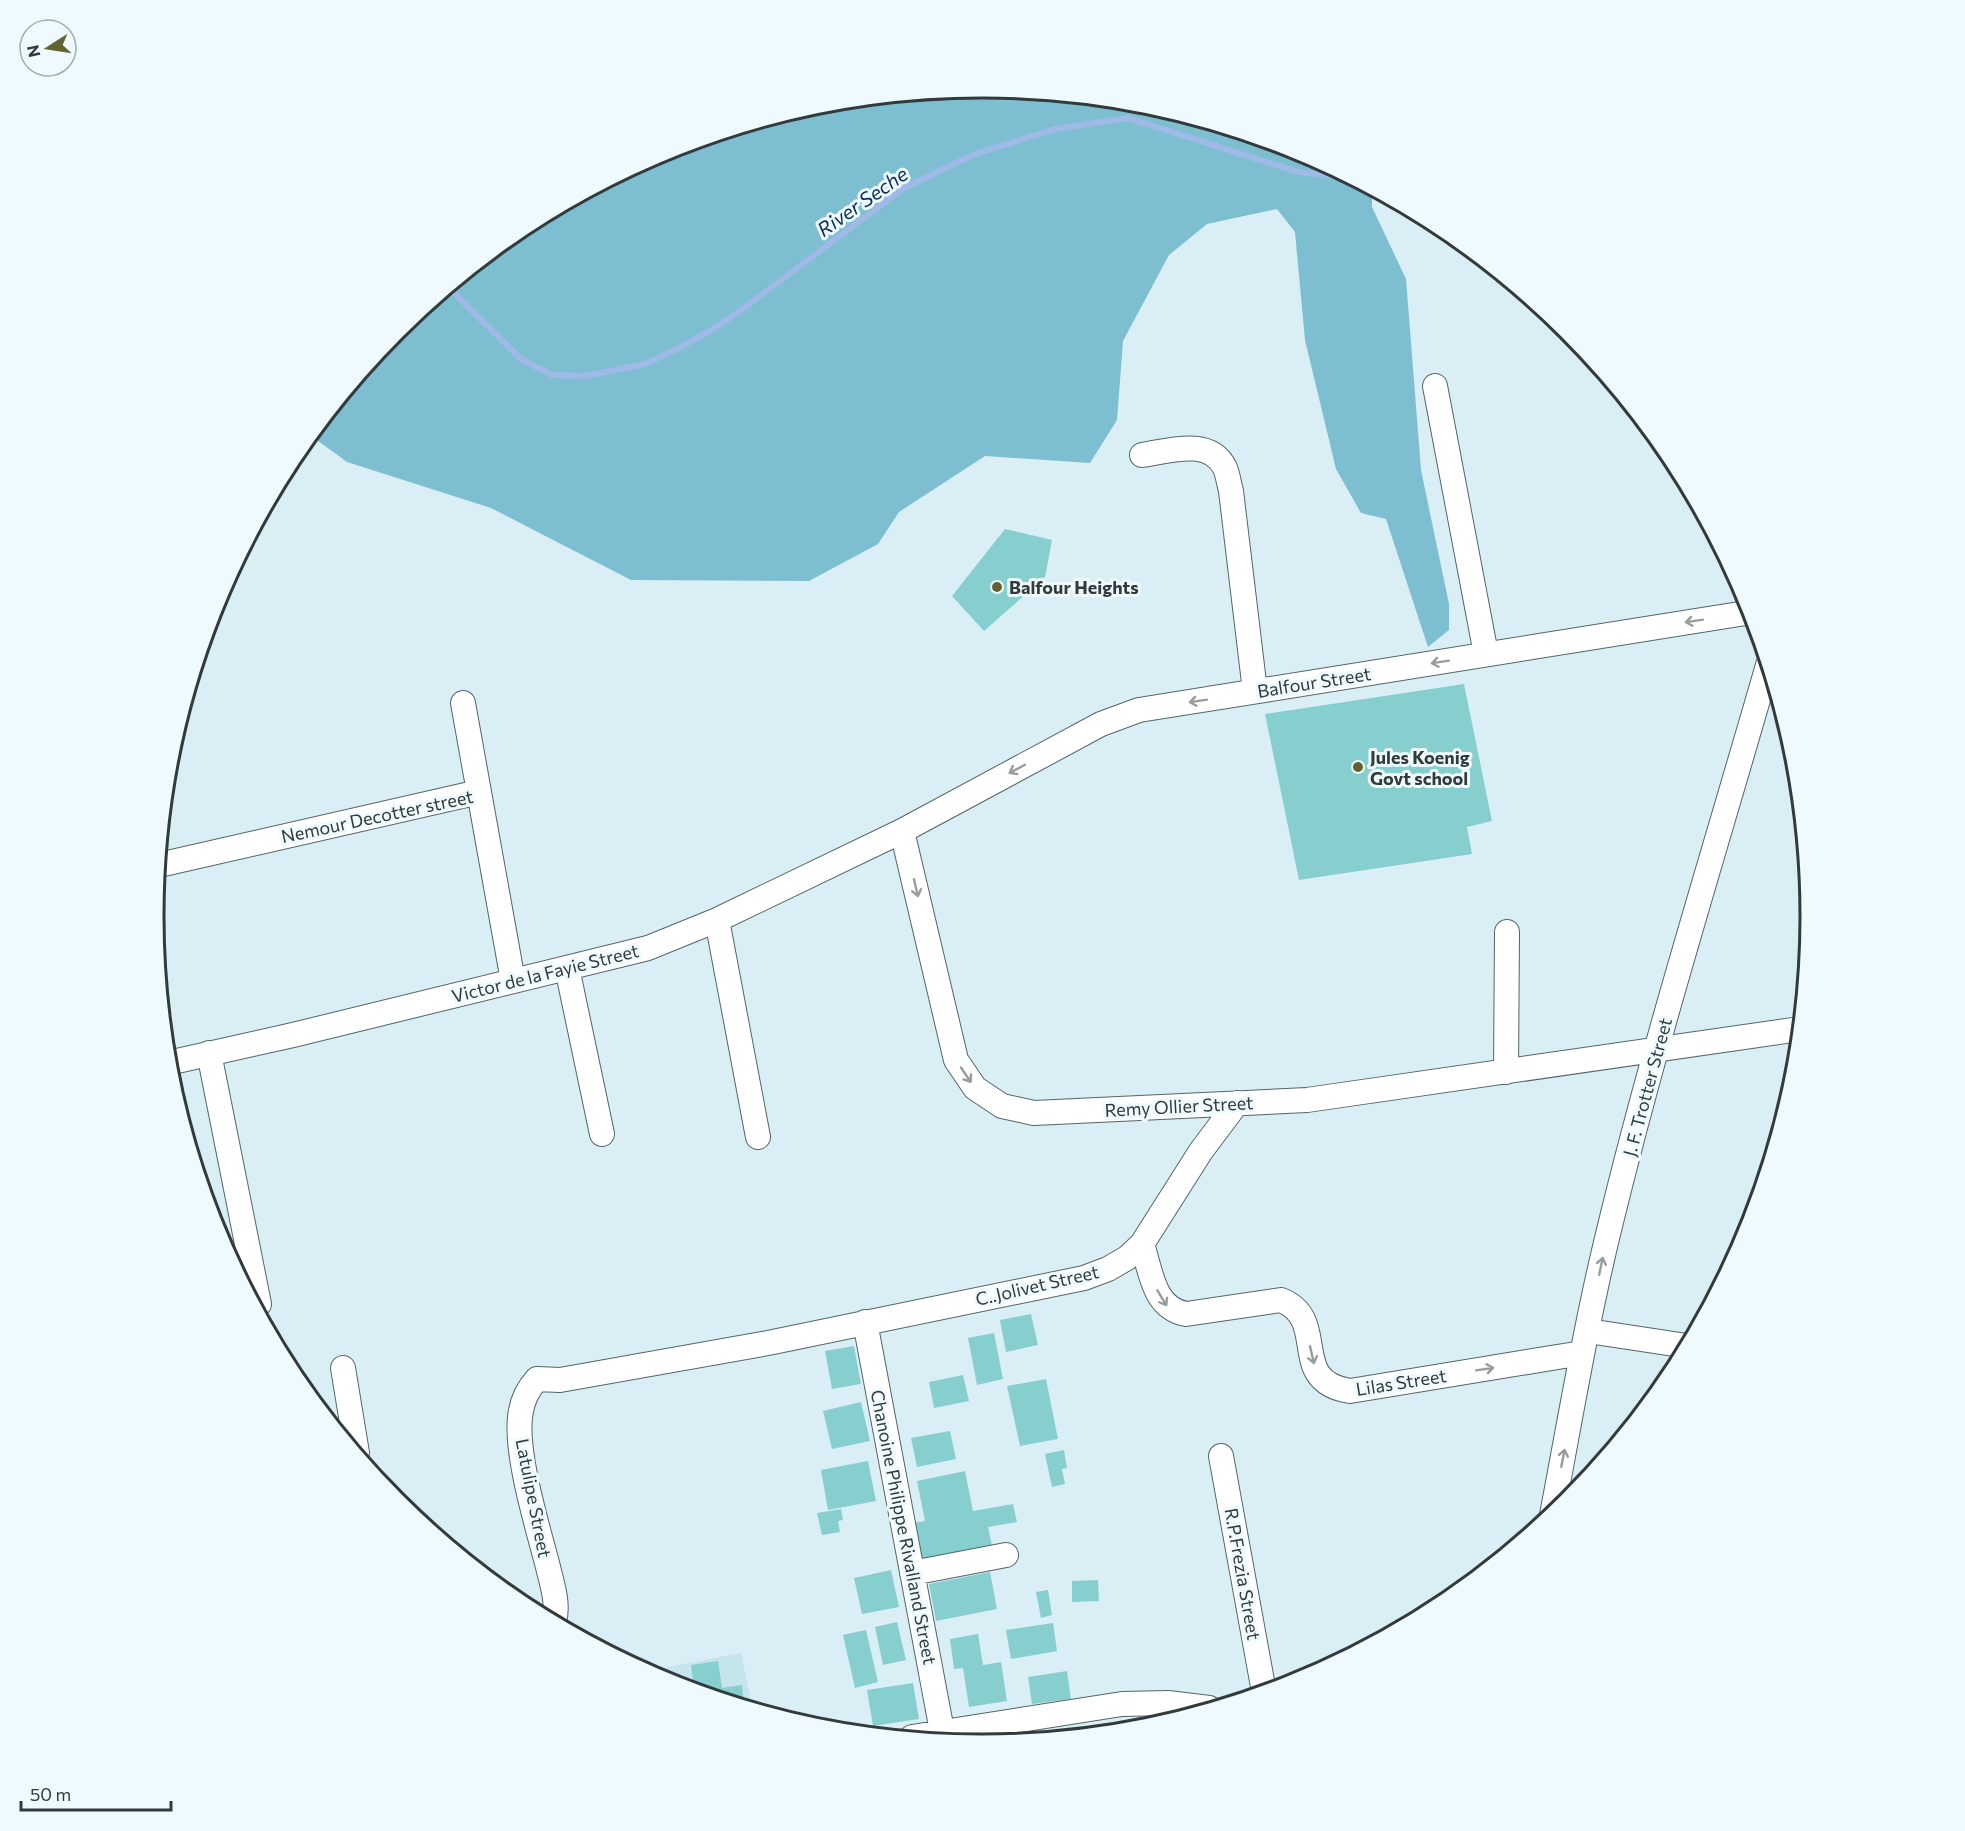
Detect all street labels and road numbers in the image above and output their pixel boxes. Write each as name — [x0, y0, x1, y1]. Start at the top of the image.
street label: Balfour Street — [1256, 662, 1372, 702]
street label: Nemour Decotter street — [279, 785, 475, 847]
street label: Victor de la Fayie Street — [449, 939, 641, 1007]
street label: J. F. Trotter Street — [1618, 1015, 1676, 1159]
street label: Remy Ollier Street — [1104, 1091, 1254, 1121]
street label: C..Jolivet Street — [973, 1260, 1101, 1310]
street label: Lilas Street — [1354, 1364, 1448, 1400]
street label: Chanoine Philippe Rivalland Street — [867, 1388, 941, 1666]
street label: Latulipe Street — [512, 1437, 556, 1559]
street label: R.P.Frezia Street — [1221, 1506, 1265, 1642]

